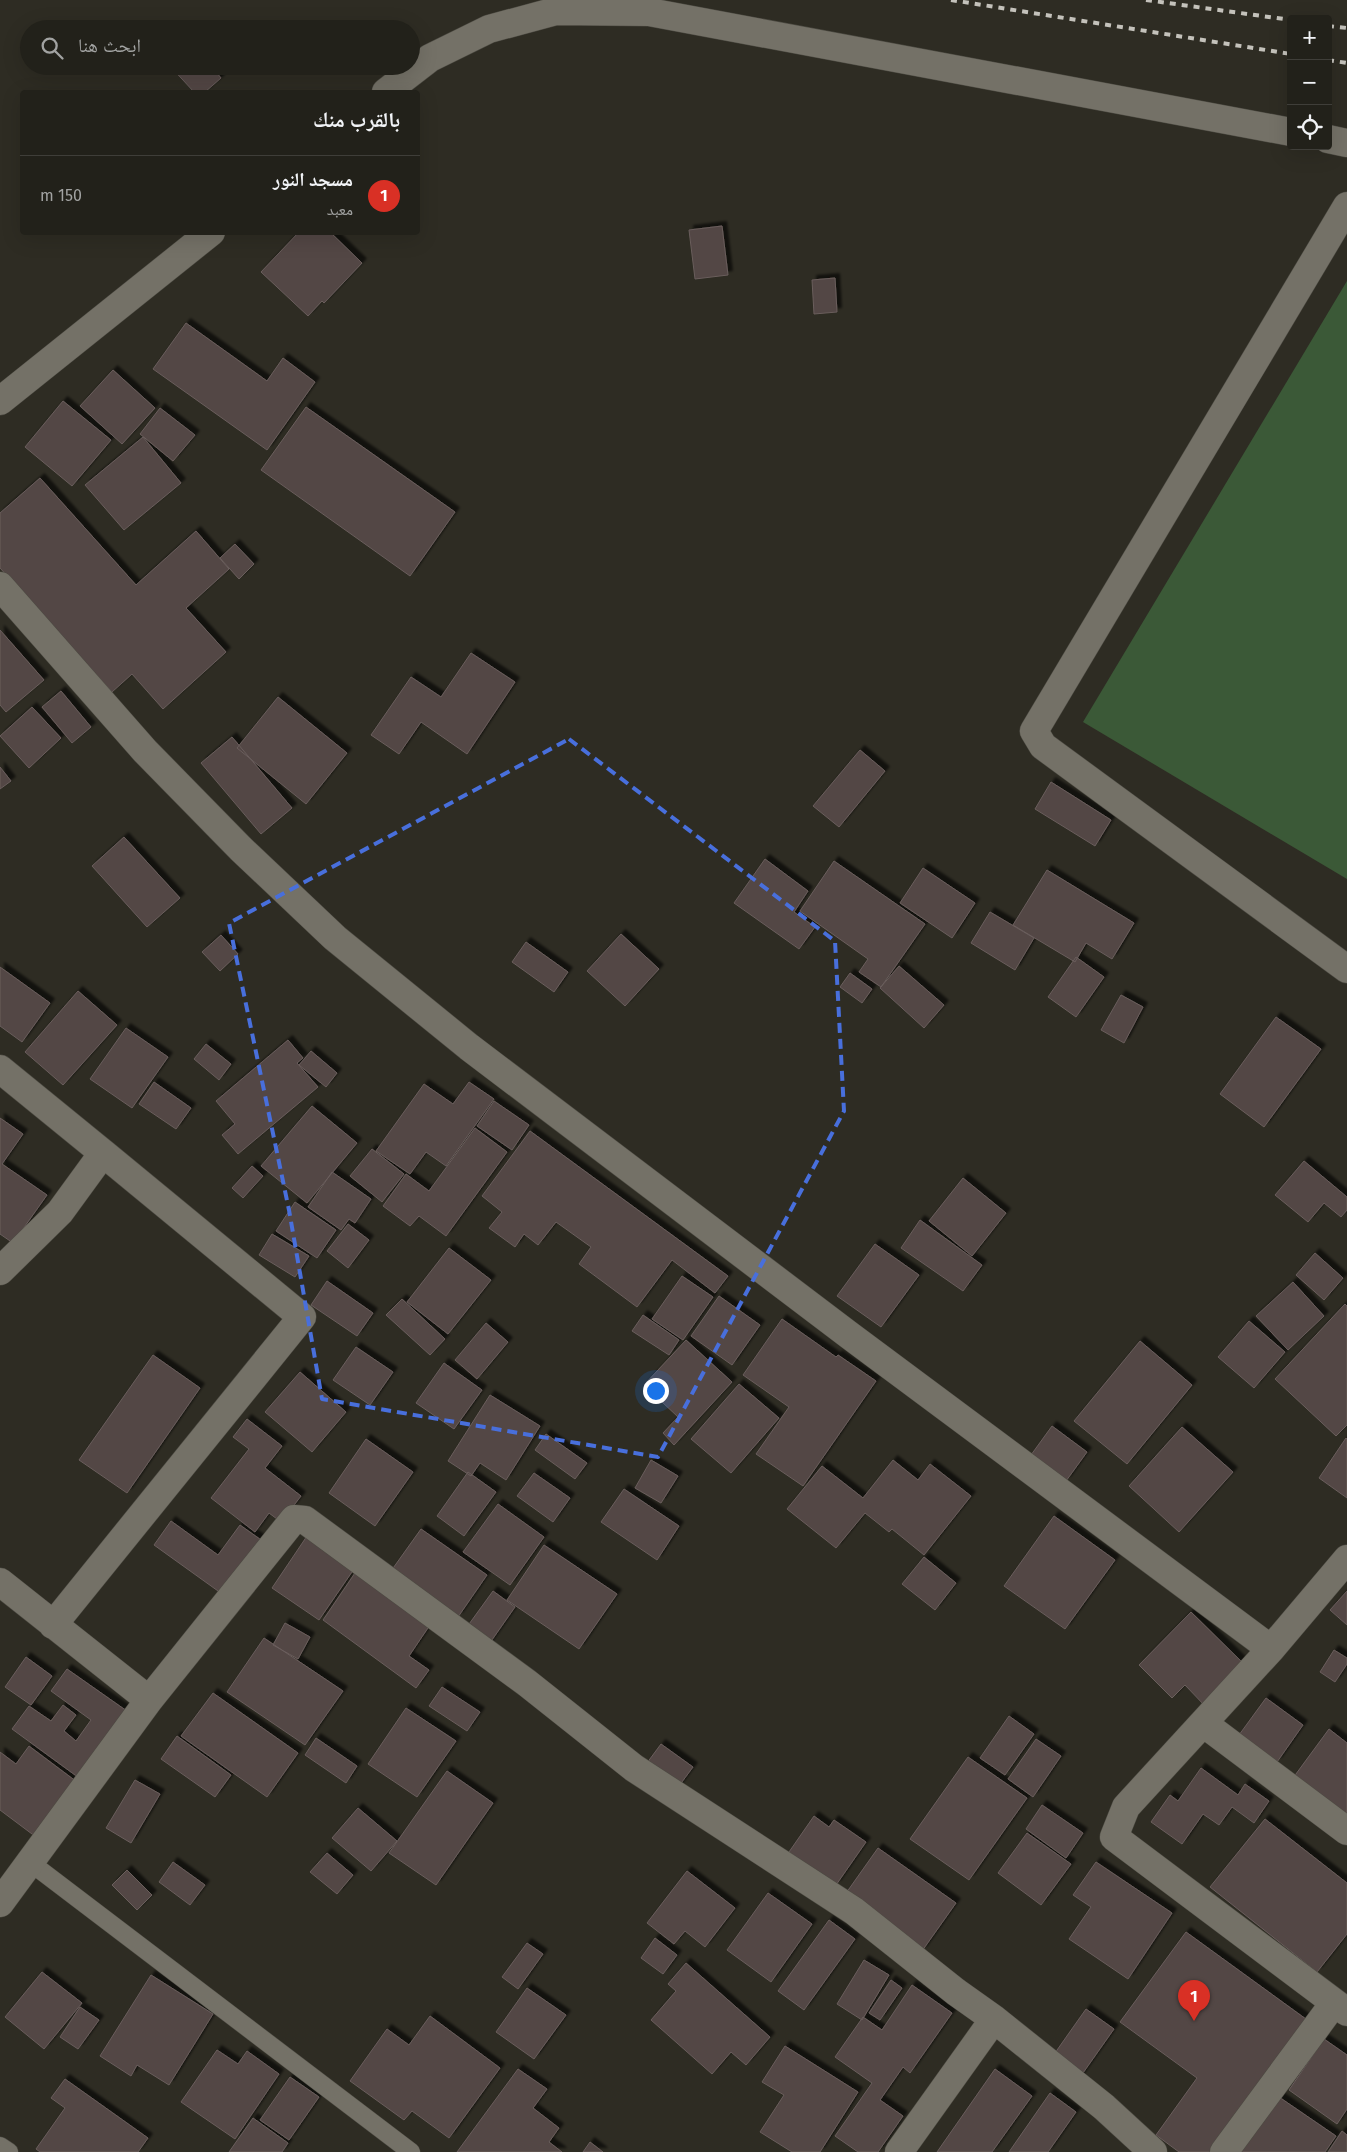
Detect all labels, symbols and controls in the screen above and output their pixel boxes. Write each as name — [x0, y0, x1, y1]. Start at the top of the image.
map controls — [1287, 15, 1332, 150]
button: + — [1287, 15, 1332, 60]
search box — [20, 20, 420, 75]
icon: search — [38, 34, 66, 62]
text: ابحث هنا — [78, 34, 141, 57]
button: − — [1287, 60, 1332, 105]
button: locate — [1287, 105, 1332, 150]
text: بالقرب منك — [313, 107, 400, 133]
text: مسجد النور — [273, 168, 353, 191]
text: 150 m — [40, 186, 82, 205]
text: 1 — [380, 186, 388, 205]
text: معبد — [327, 200, 353, 219]
your location — [643, 1378, 669, 1404]
pin: 1 — [1178, 1980, 1210, 2021]

